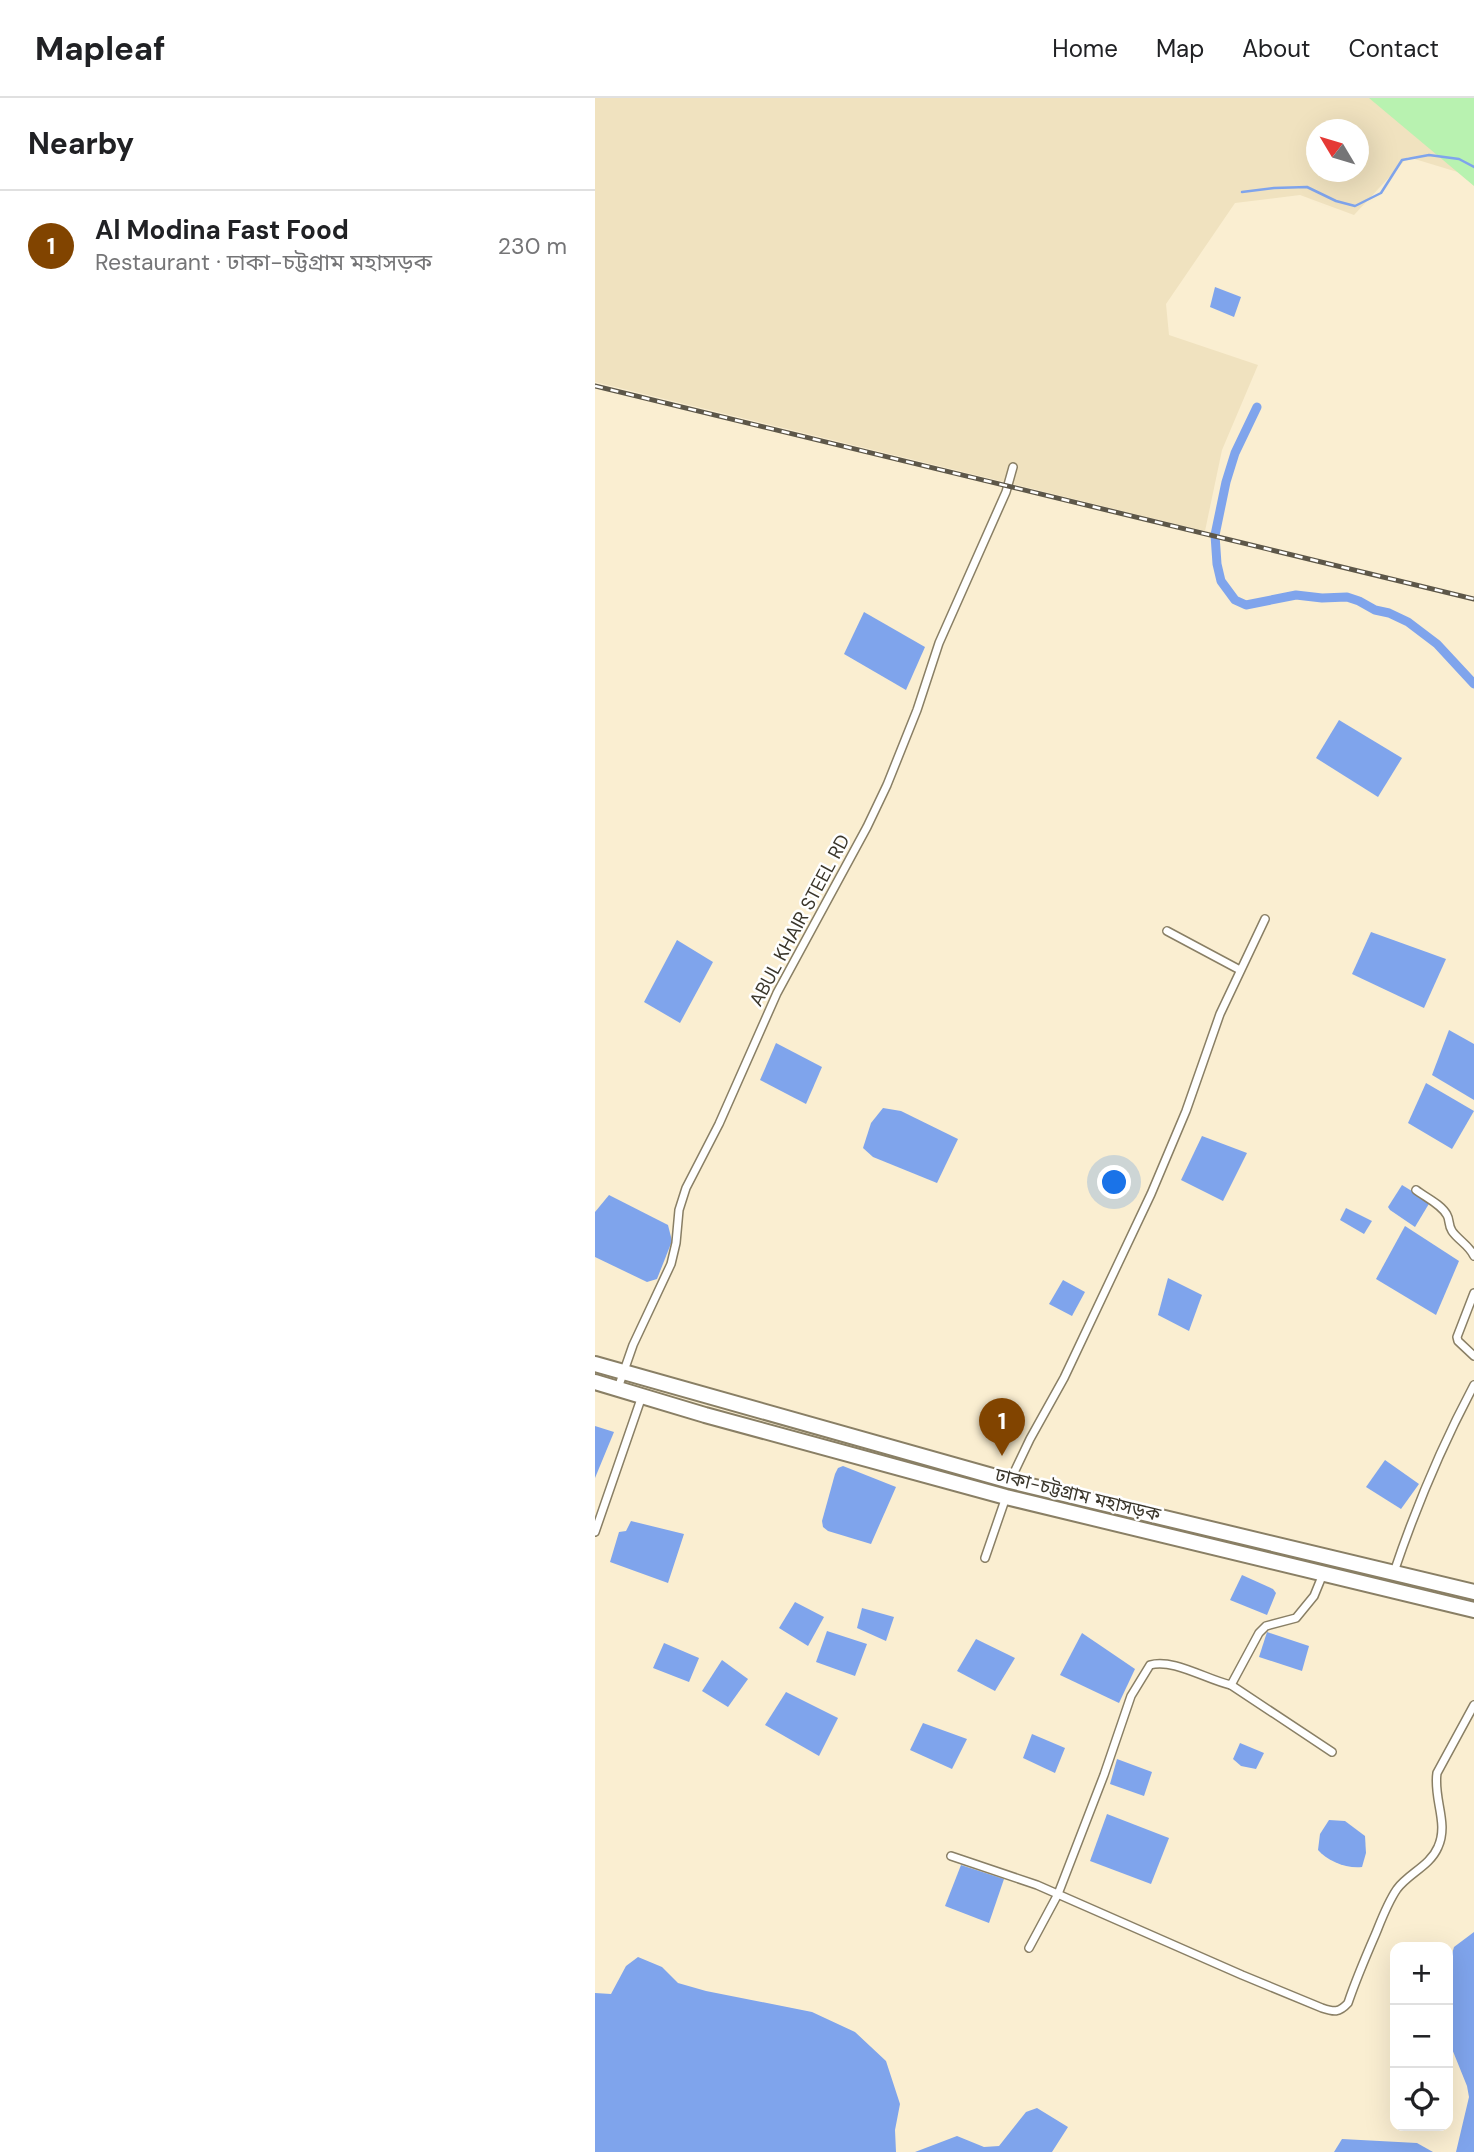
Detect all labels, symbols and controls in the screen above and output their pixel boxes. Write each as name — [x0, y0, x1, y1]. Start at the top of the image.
text: Mapleaf — [35, 27, 165, 70]
text: Home — [1052, 33, 1118, 64]
text: Map — [1156, 33, 1204, 64]
text: About — [1242, 33, 1311, 64]
text: Contact — [1349, 33, 1439, 64]
north arrow — [1306, 119, 1369, 182]
text: Nearby — [28, 124, 134, 163]
text: Al Modina Fast Food — [95, 213, 349, 247]
text: 1 — [47, 231, 55, 261]
text: 230 m — [498, 231, 567, 261]
text: Restaurant · ঢাকা-চট্টগ্রাম মহাসড়ক — [95, 247, 432, 277]
street label: ABUL KHAIR STEEL RD — [744, 830, 855, 1011]
your location — [1097, 1165, 1131, 1199]
pin: 1 — [979, 1398, 1025, 1456]
street label: ঢাকা-চট্টগ্রাম মহাসড়ক — [992, 1462, 1164, 1527]
map controls — [1390, 1942, 1453, 2131]
button: + — [1390, 1942, 1453, 2005]
button: − — [1390, 2005, 1453, 2068]
button: locate — [1390, 2068, 1453, 2131]

